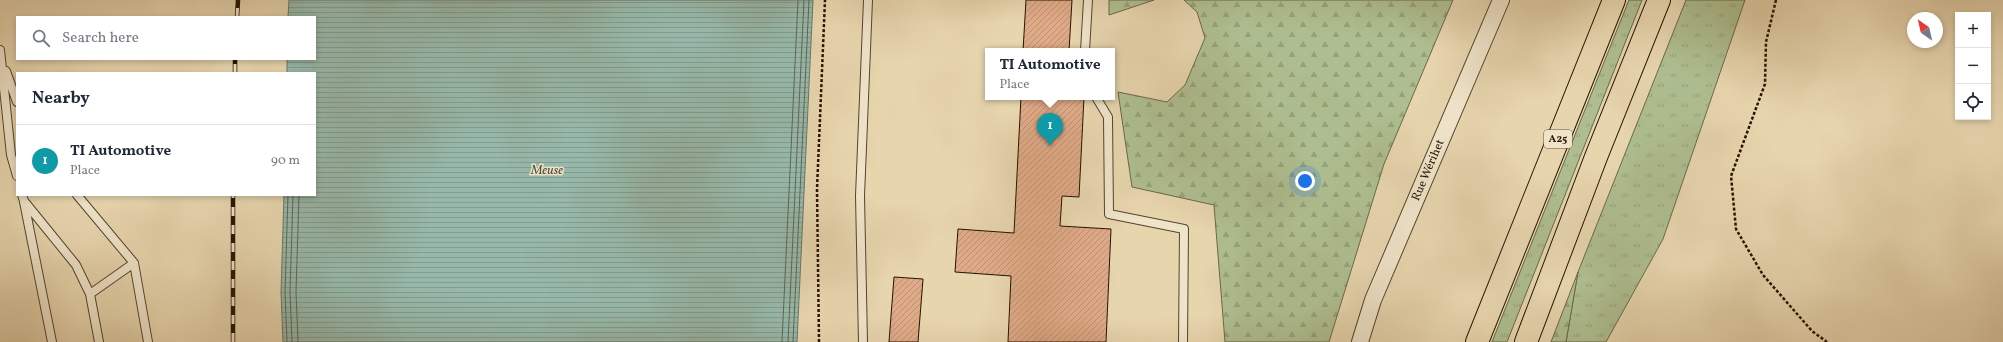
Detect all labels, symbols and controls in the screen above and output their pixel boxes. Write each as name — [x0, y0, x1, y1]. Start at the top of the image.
north arrow — [1907, 12, 1943, 48]
map controls — [1955, 12, 1991, 120]
button: + — [1955, 12, 1991, 48]
search box — [16, 16, 316, 60]
icon: search — [30, 27, 52, 49]
text: Search here — [62, 28, 139, 49]
popup — [985, 48, 1115, 100]
button: − — [1955, 48, 1991, 84]
text: TI Automotive — [999, 55, 1101, 76]
text: Place — [999, 76, 1029, 94]
button: locate — [1955, 84, 1991, 120]
text: Nearby — [32, 87, 90, 110]
pin: 1 — [1037, 113, 1063, 146]
road number: A25 — [1544, 130, 1572, 148]
street label: Rue Wérihet — [1408, 137, 1449, 203]
text: TI Automotive — [70, 141, 171, 162]
text: 1 — [42, 152, 48, 170]
text: 90 m — [271, 152, 300, 170]
text: Place — [70, 162, 100, 180]
water label: Meuse — [530, 162, 563, 180]
your location — [1295, 171, 1315, 191]

